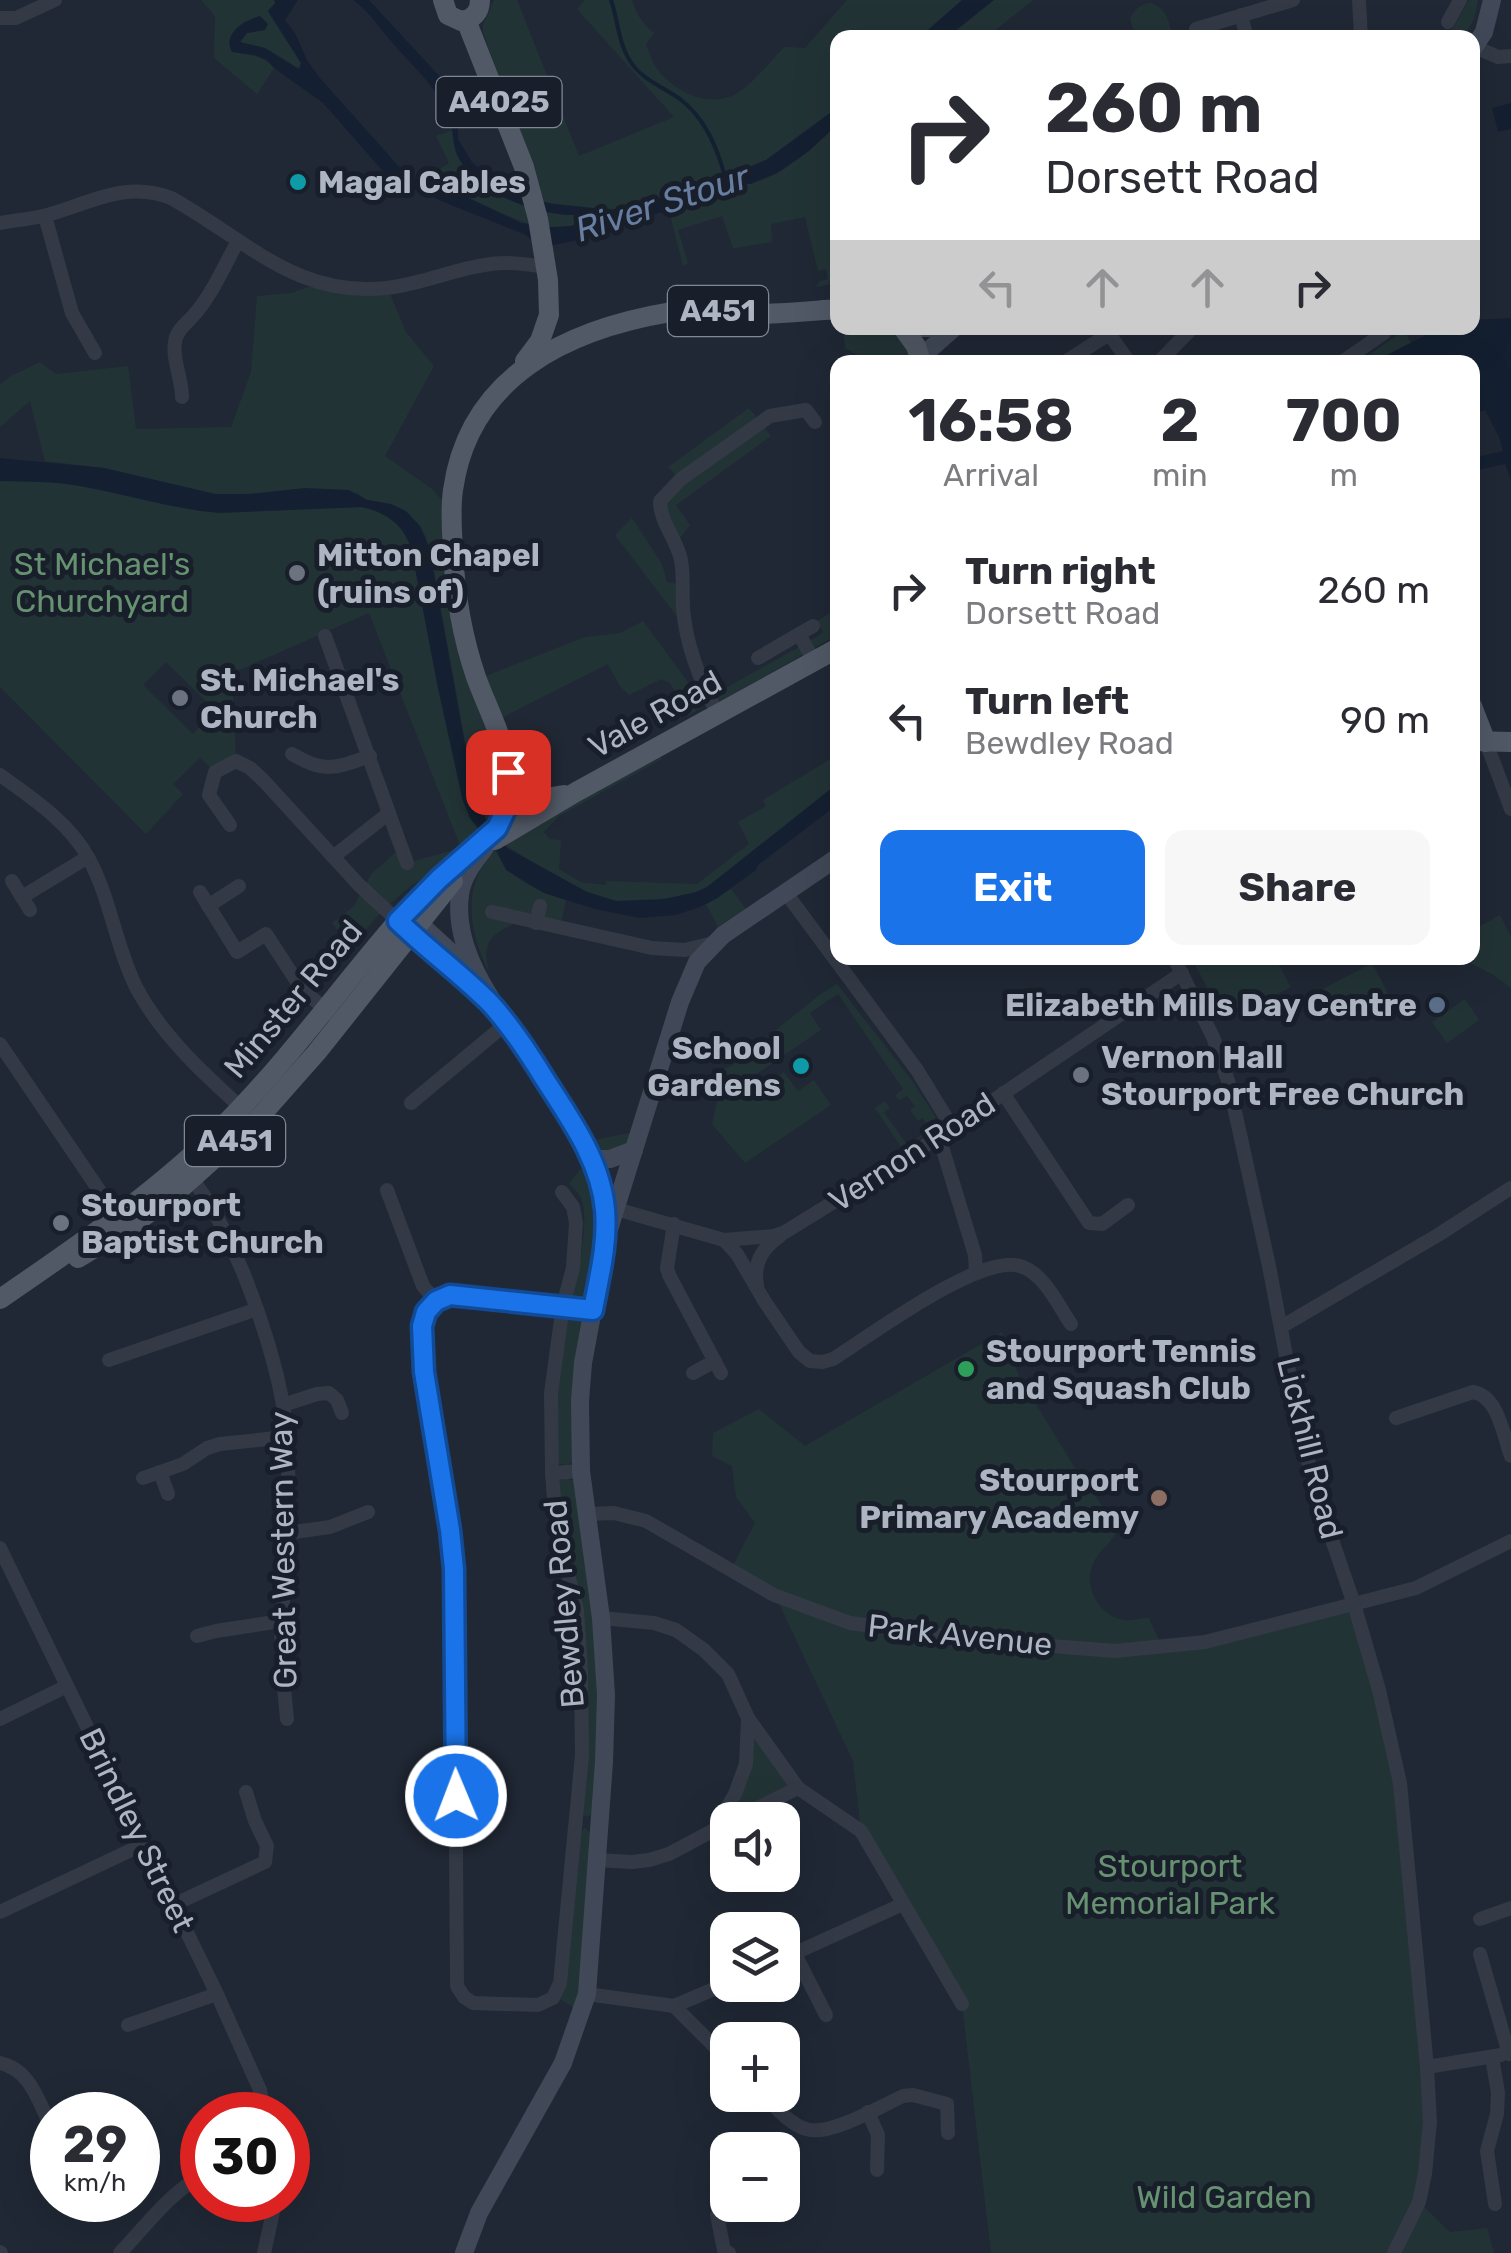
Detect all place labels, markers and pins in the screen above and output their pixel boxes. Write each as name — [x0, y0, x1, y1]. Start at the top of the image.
place label: Magal Cables — [318, 163, 526, 201]
marker: Magal Cables — [287, 171, 309, 193]
place label: Mitton Chapel (ruins of) — [317, 536, 540, 611]
marker: Mitton Chapel (ruins of) — [286, 562, 308, 584]
place label: St. Michael's Church — [200, 661, 399, 736]
marker: St. Michael's Church — [169, 687, 191, 709]
pin — [466, 730, 551, 815]
place label: Elizabeth Mills Day Centre — [1005, 986, 1417, 1024]
marker: Elizabeth Mills Day Centre — [1426, 994, 1448, 1016]
place label: School Gardens — [647, 1029, 781, 1104]
place label: Vernon Hall Stourport Free Church — [1101, 1038, 1464, 1113]
marker: School Gardens — [790, 1055, 812, 1077]
marker: Vernon Hall Stourport Free Church — [1070, 1064, 1092, 1086]
place label: Stourport Baptist Church — [81, 1186, 324, 1261]
marker: Stourport Baptist Church — [50, 1212, 72, 1234]
place label: Stourport Tennis and Squash Club — [986, 1332, 1256, 1407]
marker: Stourport Tennis and Squash Club — [955, 1358, 977, 1380]
place label: Stourport Primary Academy — [859, 1461, 1139, 1536]
marker: Stourport Primary Academy — [1148, 1487, 1170, 1509]

